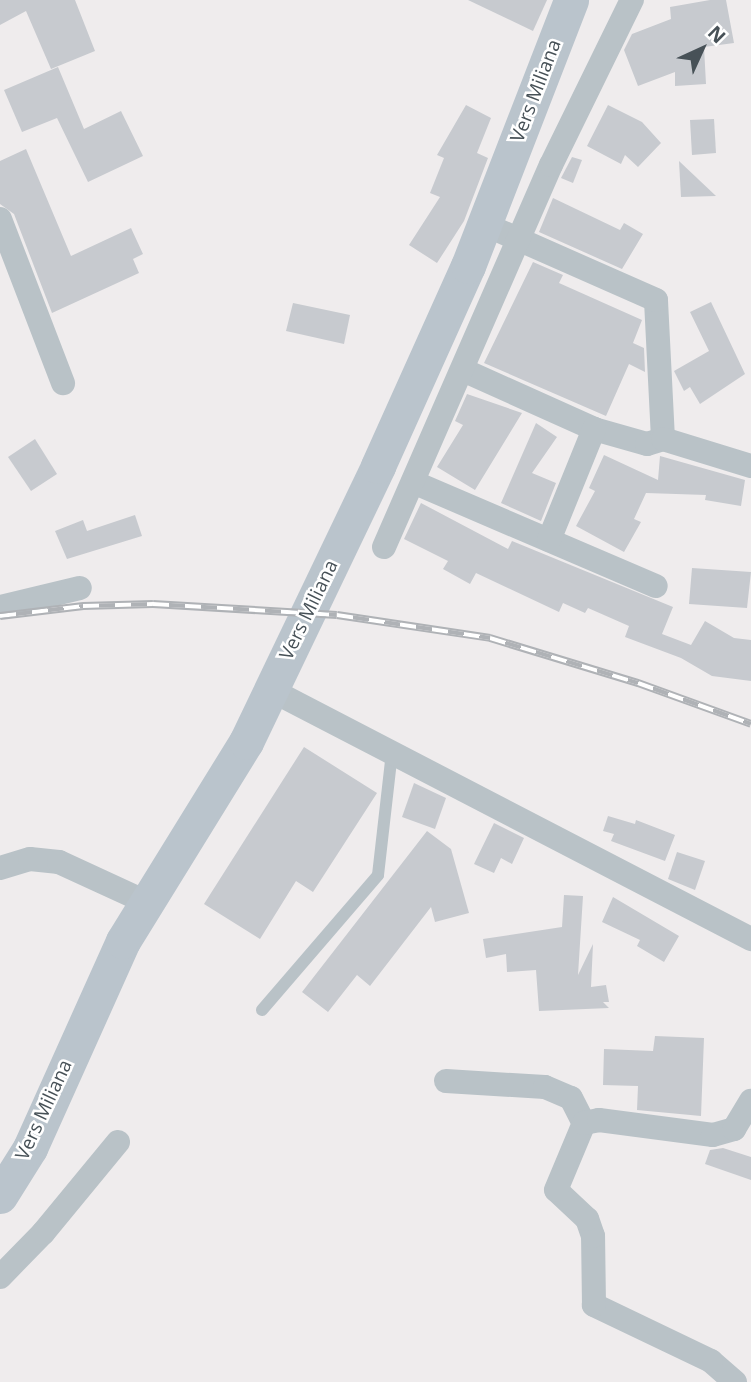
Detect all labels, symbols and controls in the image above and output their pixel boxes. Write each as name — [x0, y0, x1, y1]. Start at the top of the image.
north arrow — [667, 14, 737, 84]
text: N — [702, 19, 731, 49]
street label: Vers Miliana — [506, 37, 566, 145]
street label: Vers Miliana — [275, 556, 343, 664]
street label: Vers Miliana — [11, 1056, 77, 1164]

